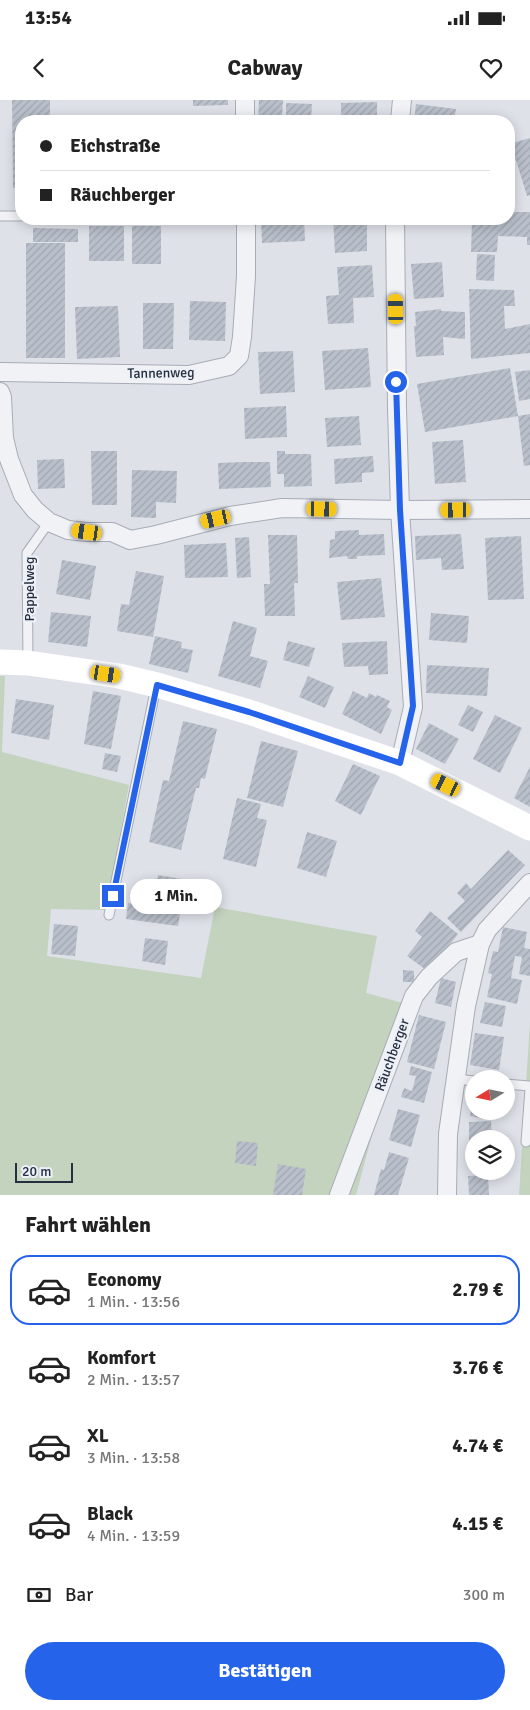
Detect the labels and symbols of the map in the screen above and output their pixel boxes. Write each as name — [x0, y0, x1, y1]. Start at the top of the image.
car — [388, 294, 403, 324]
street label: Tannenweg — [127, 364, 195, 382]
route start — [385, 371, 407, 393]
car — [306, 501, 337, 517]
car — [440, 502, 471, 518]
car — [199, 508, 232, 530]
car — [71, 522, 102, 542]
street label: Pappelweg — [21, 557, 38, 621]
car — [90, 664, 121, 684]
car — [429, 772, 462, 798]
callout: 1 Min. — [130, 878, 223, 914]
route end — [102, 885, 124, 907]
street label: Räuchberger — [371, 1015, 413, 1094]
north arrow — [465, 1070, 515, 1120]
scale bar — [15, 1160, 72, 1183]

